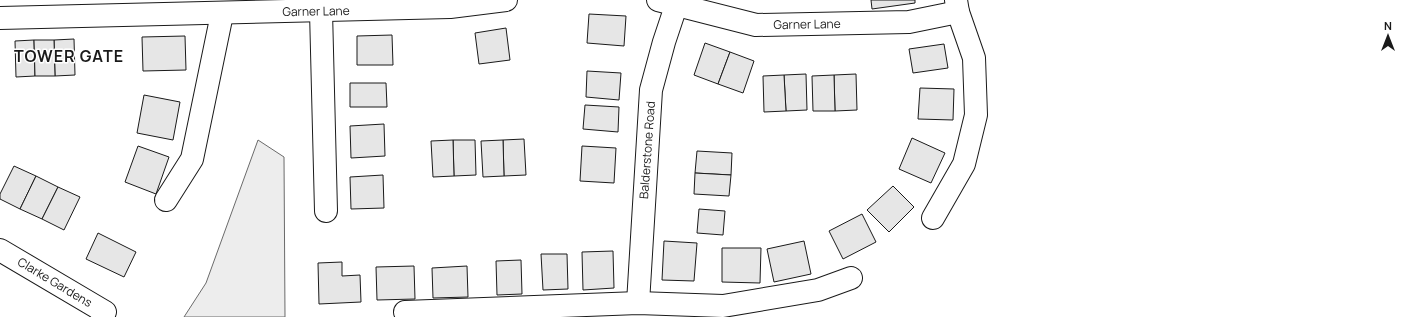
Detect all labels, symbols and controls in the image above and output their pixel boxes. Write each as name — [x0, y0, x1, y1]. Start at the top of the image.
street label: Garner Lane — [282, 2, 350, 20]
street label: Garner Lane — [773, 15, 841, 33]
north arrow — [1368, 16, 1408, 56]
text: N — [1384, 18, 1392, 33]
district label: TOWER GATE — [14, 45, 124, 67]
street label: Balderstone Road — [635, 101, 659, 199]
street label: Clarke Gardens — [14, 253, 96, 311]

